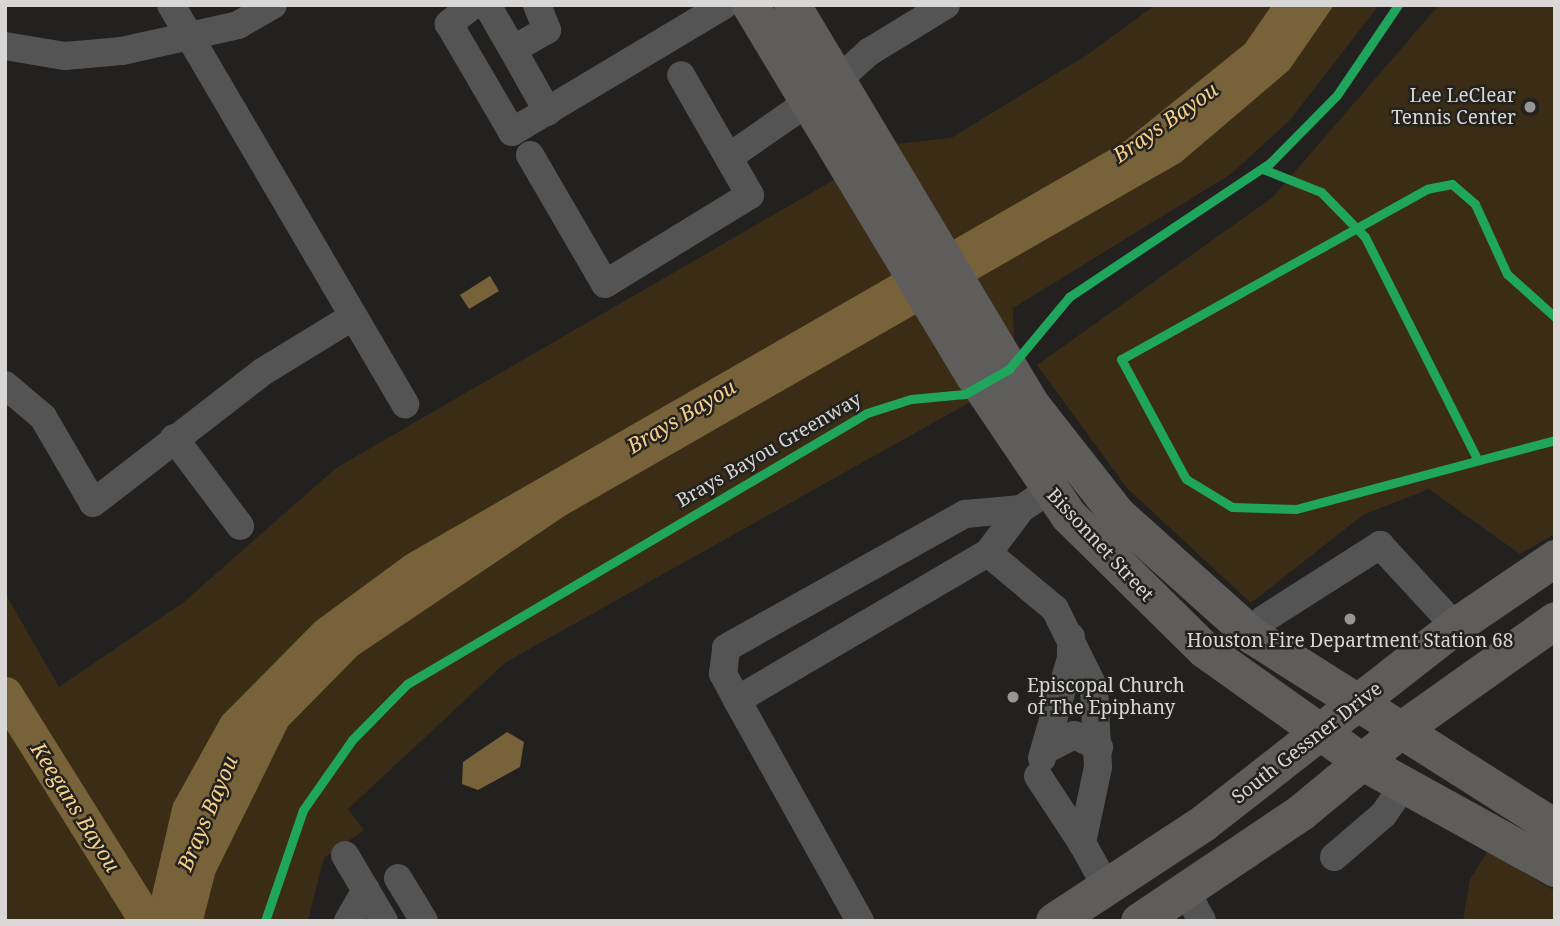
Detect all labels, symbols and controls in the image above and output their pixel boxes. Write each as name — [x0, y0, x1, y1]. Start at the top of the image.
water label: Brays Bayou — [1108, 77, 1222, 167]
place label: Lee LeClear Tennis Center — [1391, 85, 1516, 129]
marker: Lee LeClear Tennis Center — [1522, 99, 1538, 115]
water label: Brays Bayou — [622, 374, 740, 458]
street label: Brays Bayou Greenway — [673, 388, 865, 512]
street label: Bissonnet Street — [1042, 484, 1158, 606]
marker: Houston Fire Department Station 68 — [1342, 611, 1358, 627]
place label: Houston Fire Department Station 68 — [1187, 630, 1513, 652]
place label: Episcopal Church of The Epiphany — [1027, 675, 1185, 719]
street label: South Gessner Drive — [1227, 677, 1387, 809]
marker: Episcopal Church of The Epiphany — [1005, 689, 1021, 705]
water label: Keegans Bayou — [26, 738, 126, 876]
water label: Brays Bayou — [171, 752, 243, 874]

